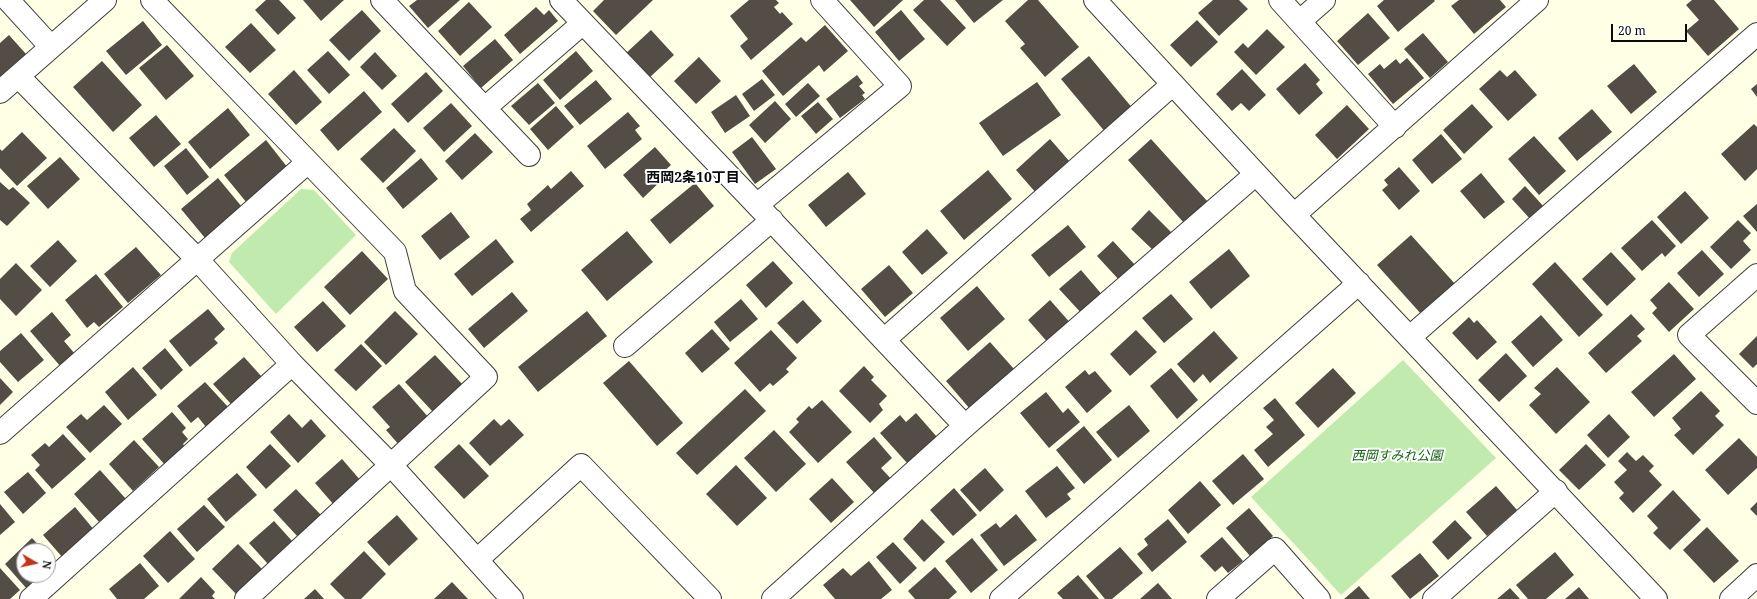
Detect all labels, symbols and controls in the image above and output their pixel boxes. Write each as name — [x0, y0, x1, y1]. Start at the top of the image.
scale bar — [1613, 16, 1689, 42]
text: 20 m — [1618, 22, 1646, 39]
district label: 西岡2条10丁目 — [646, 170, 740, 186]
park label: 西岡すみれ公園 — [1352, 448, 1442, 464]
north arrow — [16, 543, 56, 583]
text: N — [39, 559, 55, 570]

